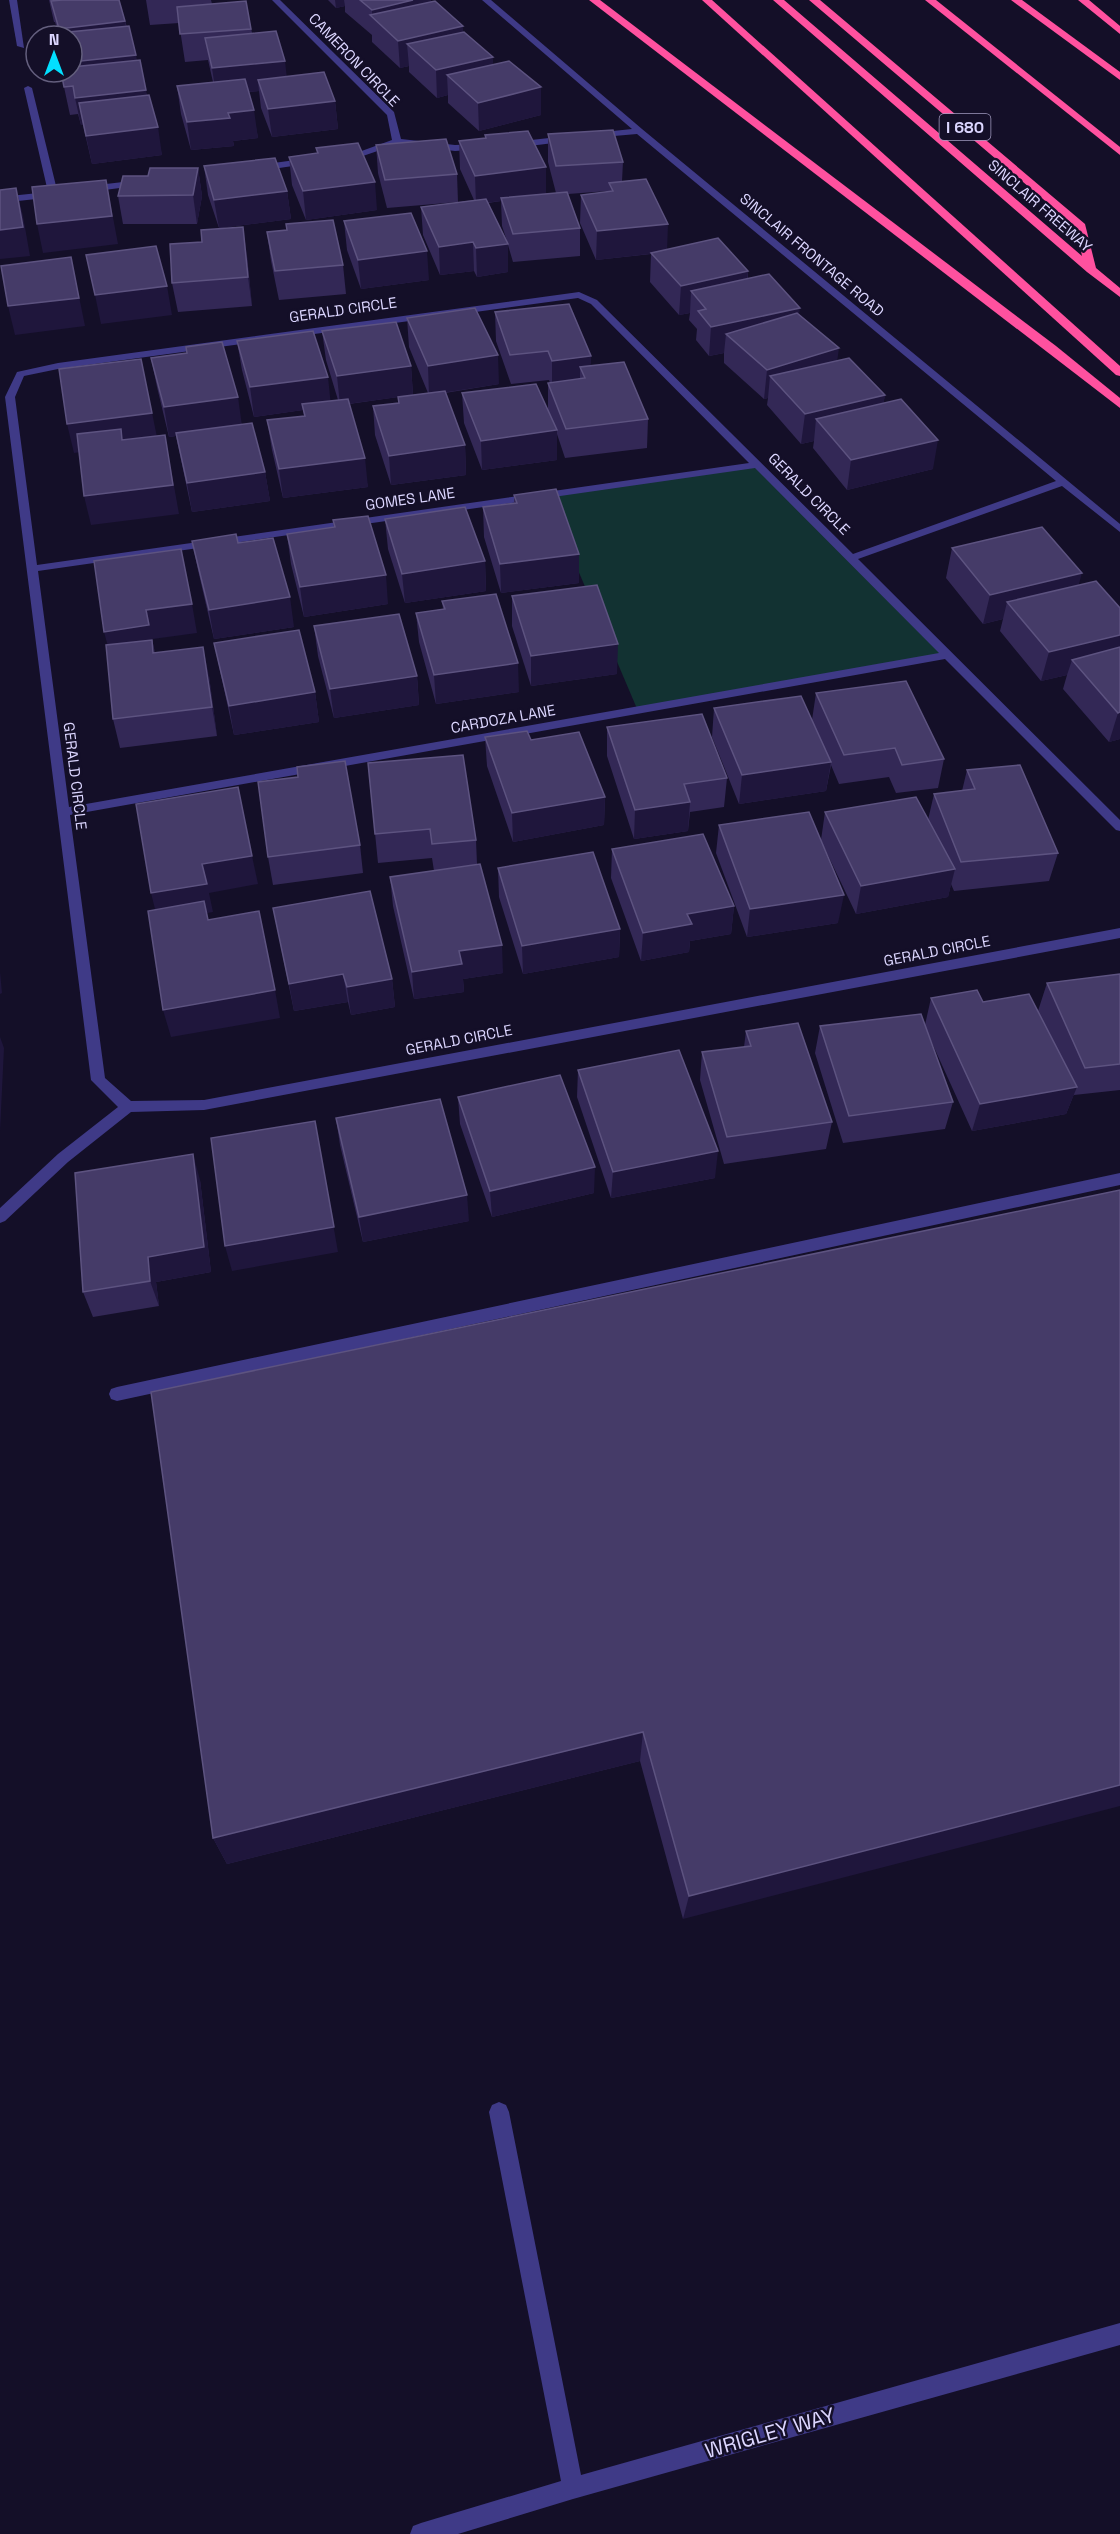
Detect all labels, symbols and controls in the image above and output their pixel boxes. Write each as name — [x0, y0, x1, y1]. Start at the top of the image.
street label: CAMERON CIRCLE — [305, 9, 404, 110]
north arrow — [24, 24, 84, 84]
text: N — [49, 29, 59, 50]
road number: I 680 — [940, 114, 990, 140]
street label: SINCLAIR FREEWAY — [984, 155, 1096, 256]
street label: SINCLAIR FRONTAGE ROAD — [736, 189, 888, 321]
street label: GERALD CIRCLE — [288, 293, 398, 326]
street label: GERALD CIRCLE — [764, 449, 854, 539]
street label: GOMES LANE — [364, 483, 456, 514]
street label: CARDOZA LANE — [449, 700, 557, 737]
street label: GERALD CIRCLE — [59, 721, 92, 831]
street label: GERALD CIRCLE — [882, 931, 992, 970]
street label: GERALD CIRCLE — [404, 1020, 514, 1059]
street label: WRIGLEY WAY — [702, 2401, 838, 2464]

